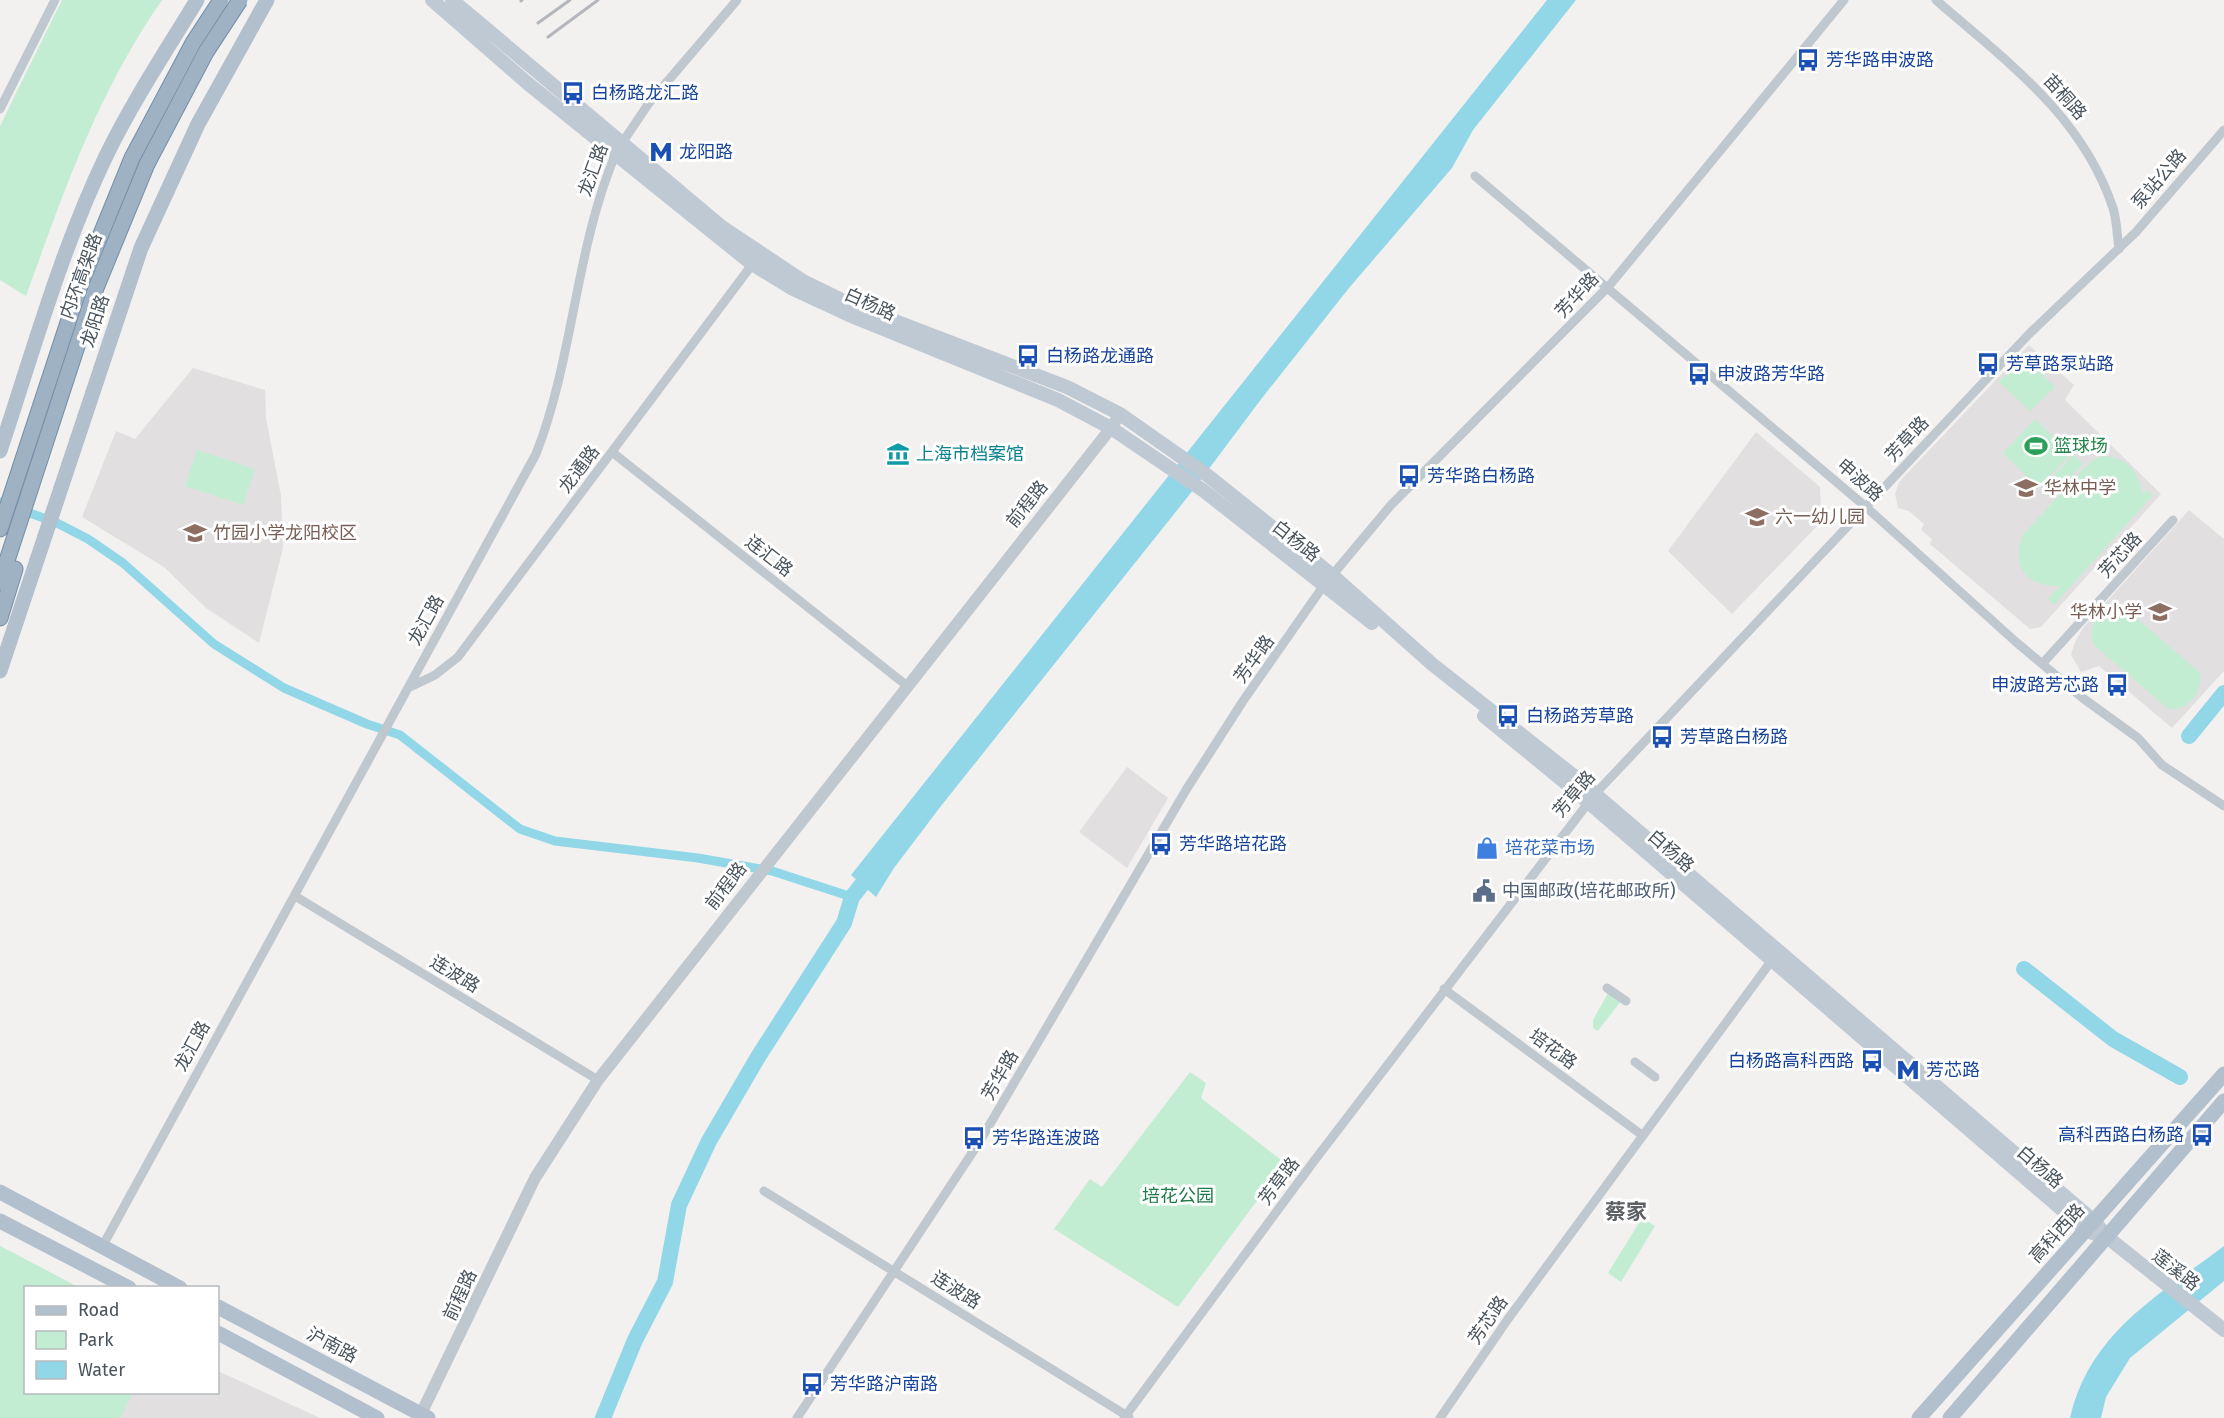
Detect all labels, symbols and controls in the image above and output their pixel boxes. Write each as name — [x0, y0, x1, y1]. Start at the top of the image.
bus stop icon: 芳华路申波路 — [1795, 47, 1821, 73]
place label: 芳华路申波路 — [1826, 49, 1934, 71]
street label: 苗桐路 — [2039, 70, 2091, 124]
bus stop icon: 白杨路龙汇路 — [560, 80, 586, 106]
place label: 白杨路龙汇路 — [591, 82, 699, 104]
metro station icon: 龙阳路 — [648, 139, 674, 165]
street label: 龙汇路 — [573, 141, 613, 199]
place label: 龙阳路 — [679, 141, 733, 163]
street label: 泵站公路 — [2127, 145, 2191, 213]
street label: 内环高架路 — [55, 230, 107, 322]
street label: 芳华路 — [1551, 268, 1603, 322]
street label: 白杨路 — [841, 283, 899, 325]
street label: 龙阳路 — [76, 292, 114, 350]
bus stop icon: 白杨路龙通路 — [1015, 343, 1041, 369]
place label: 白杨路龙通路 — [1046, 345, 1154, 367]
bus stop icon: 芳草路泵站路 — [1975, 351, 2001, 377]
place label: 芳草路泵站路 — [2006, 353, 2114, 375]
bus stop icon: 申波路芳华路 — [1686, 361, 1712, 387]
place label: 申波路芳华路 — [1717, 363, 1825, 385]
street label: 芳草路 — [1881, 412, 1933, 466]
sports icon: 篮球场 — [2023, 433, 2049, 459]
place label: 篮球场 — [2054, 435, 2108, 457]
street label: 龙通路 — [554, 441, 604, 497]
museum icon: 上海市档案馆 — [885, 441, 911, 467]
place label: 上海市档案馆 — [916, 443, 1024, 465]
street label: 申波路 — [1832, 454, 1888, 506]
bus stop icon: 芳华路白杨路 — [1396, 463, 1422, 489]
place label: 芳华路白杨路 — [1427, 465, 1535, 487]
school or university icon: 华林中学 — [2013, 475, 2039, 501]
street label: 前程路 — [1001, 476, 1053, 532]
place label: 华林中学 — [2044, 477, 2116, 499]
school or university icon: 六一幼儿园 — [1744, 504, 1770, 530]
place label: 六一幼儿园 — [1775, 506, 1865, 528]
street label: 白杨路 — [1268, 516, 1324, 566]
school or university icon: 竹园小学龙阳校区 — [182, 520, 208, 546]
place label: 竹园小学龙阳校区 — [213, 522, 357, 544]
street label: 芳芯路 — [2094, 528, 2146, 582]
street label: 连汇路 — [741, 531, 797, 581]
street label: 龙汇路 — [403, 591, 449, 649]
school or university icon: 华林小学 — [2147, 599, 2173, 625]
place label: 华林小学 — [2070, 601, 2142, 623]
street label: 芳华路 — [1229, 631, 1279, 687]
bus stop icon: 申波路芳芯路 — [2104, 672, 2130, 698]
place label: 申波路芳芯路 — [1991, 674, 2099, 696]
bus stop icon: 白杨路芳草路 — [1495, 703, 1521, 729]
place label: 白杨路芳草路 — [1526, 705, 1634, 727]
bus stop icon: 芳草路白杨路 — [1649, 724, 1675, 750]
place label: 芳草路白杨路 — [1680, 726, 1788, 748]
street label: 芳草路 — [1548, 766, 1600, 822]
street label: 白杨路 — [1643, 825, 1699, 877]
bus stop icon: 芳华路培花路 — [1148, 831, 1174, 857]
place label: 芳华路培花路 — [1179, 833, 1287, 855]
shop icon: 培花菜市场 — [1474, 835, 1500, 861]
place label: 培花菜市场 — [1505, 837, 1595, 859]
street label: 前程路 — [701, 858, 751, 914]
public building icon: 中国邮政(培花邮政所) — [1471, 878, 1497, 904]
place label: 中国邮政(培花邮政所) — [1502, 880, 1676, 902]
street label: 连波路 — [426, 951, 484, 997]
street label: 龙汇路 — [169, 1017, 215, 1075]
street label: 培花路 — [1525, 1024, 1581, 1074]
street label: 芳华路 — [977, 1046, 1023, 1104]
bus stop icon: 白杨路高科西路 — [1859, 1048, 1885, 1074]
place label: 白杨路高科西路 — [1728, 1050, 1854, 1072]
metro station icon: 芳芯路 — [1895, 1057, 1921, 1083]
place label: 芳芯路 — [1926, 1059, 1980, 1081]
bus stop icon: 高科西路白杨路 — [2189, 1122, 2215, 1148]
place label: 高科西路白杨路 — [2058, 1124, 2184, 1146]
bus stop icon: 芳华路连波路 — [961, 1125, 987, 1151]
place label: 芳华路连波路 — [992, 1127, 1100, 1149]
street label: 白杨路 — [2012, 1141, 2068, 1193]
street label: 芳草路 — [1254, 1153, 1304, 1209]
park label: 培花公园 — [1142, 1185, 1214, 1207]
district label: 蔡家 — [1605, 1199, 1647, 1225]
street label: 高科西路 — [2025, 1199, 2089, 1267]
street label: 莲溪路 — [2148, 1245, 2204, 1295]
street label: 前程路 — [439, 1266, 481, 1324]
street label: 连波路 — [927, 1266, 985, 1314]
legend — [24, 1286, 219, 1394]
street label: 芳芯路 — [1464, 1292, 1512, 1348]
text: Road — [78, 1299, 120, 1321]
street label: 沪南路 — [303, 1323, 361, 1367]
text: Park — [78, 1329, 114, 1351]
text: Water — [78, 1359, 125, 1381]
bus stop icon: 芳华路沪南路 — [799, 1371, 825, 1397]
place label: 芳华路沪南路 — [830, 1373, 938, 1395]

